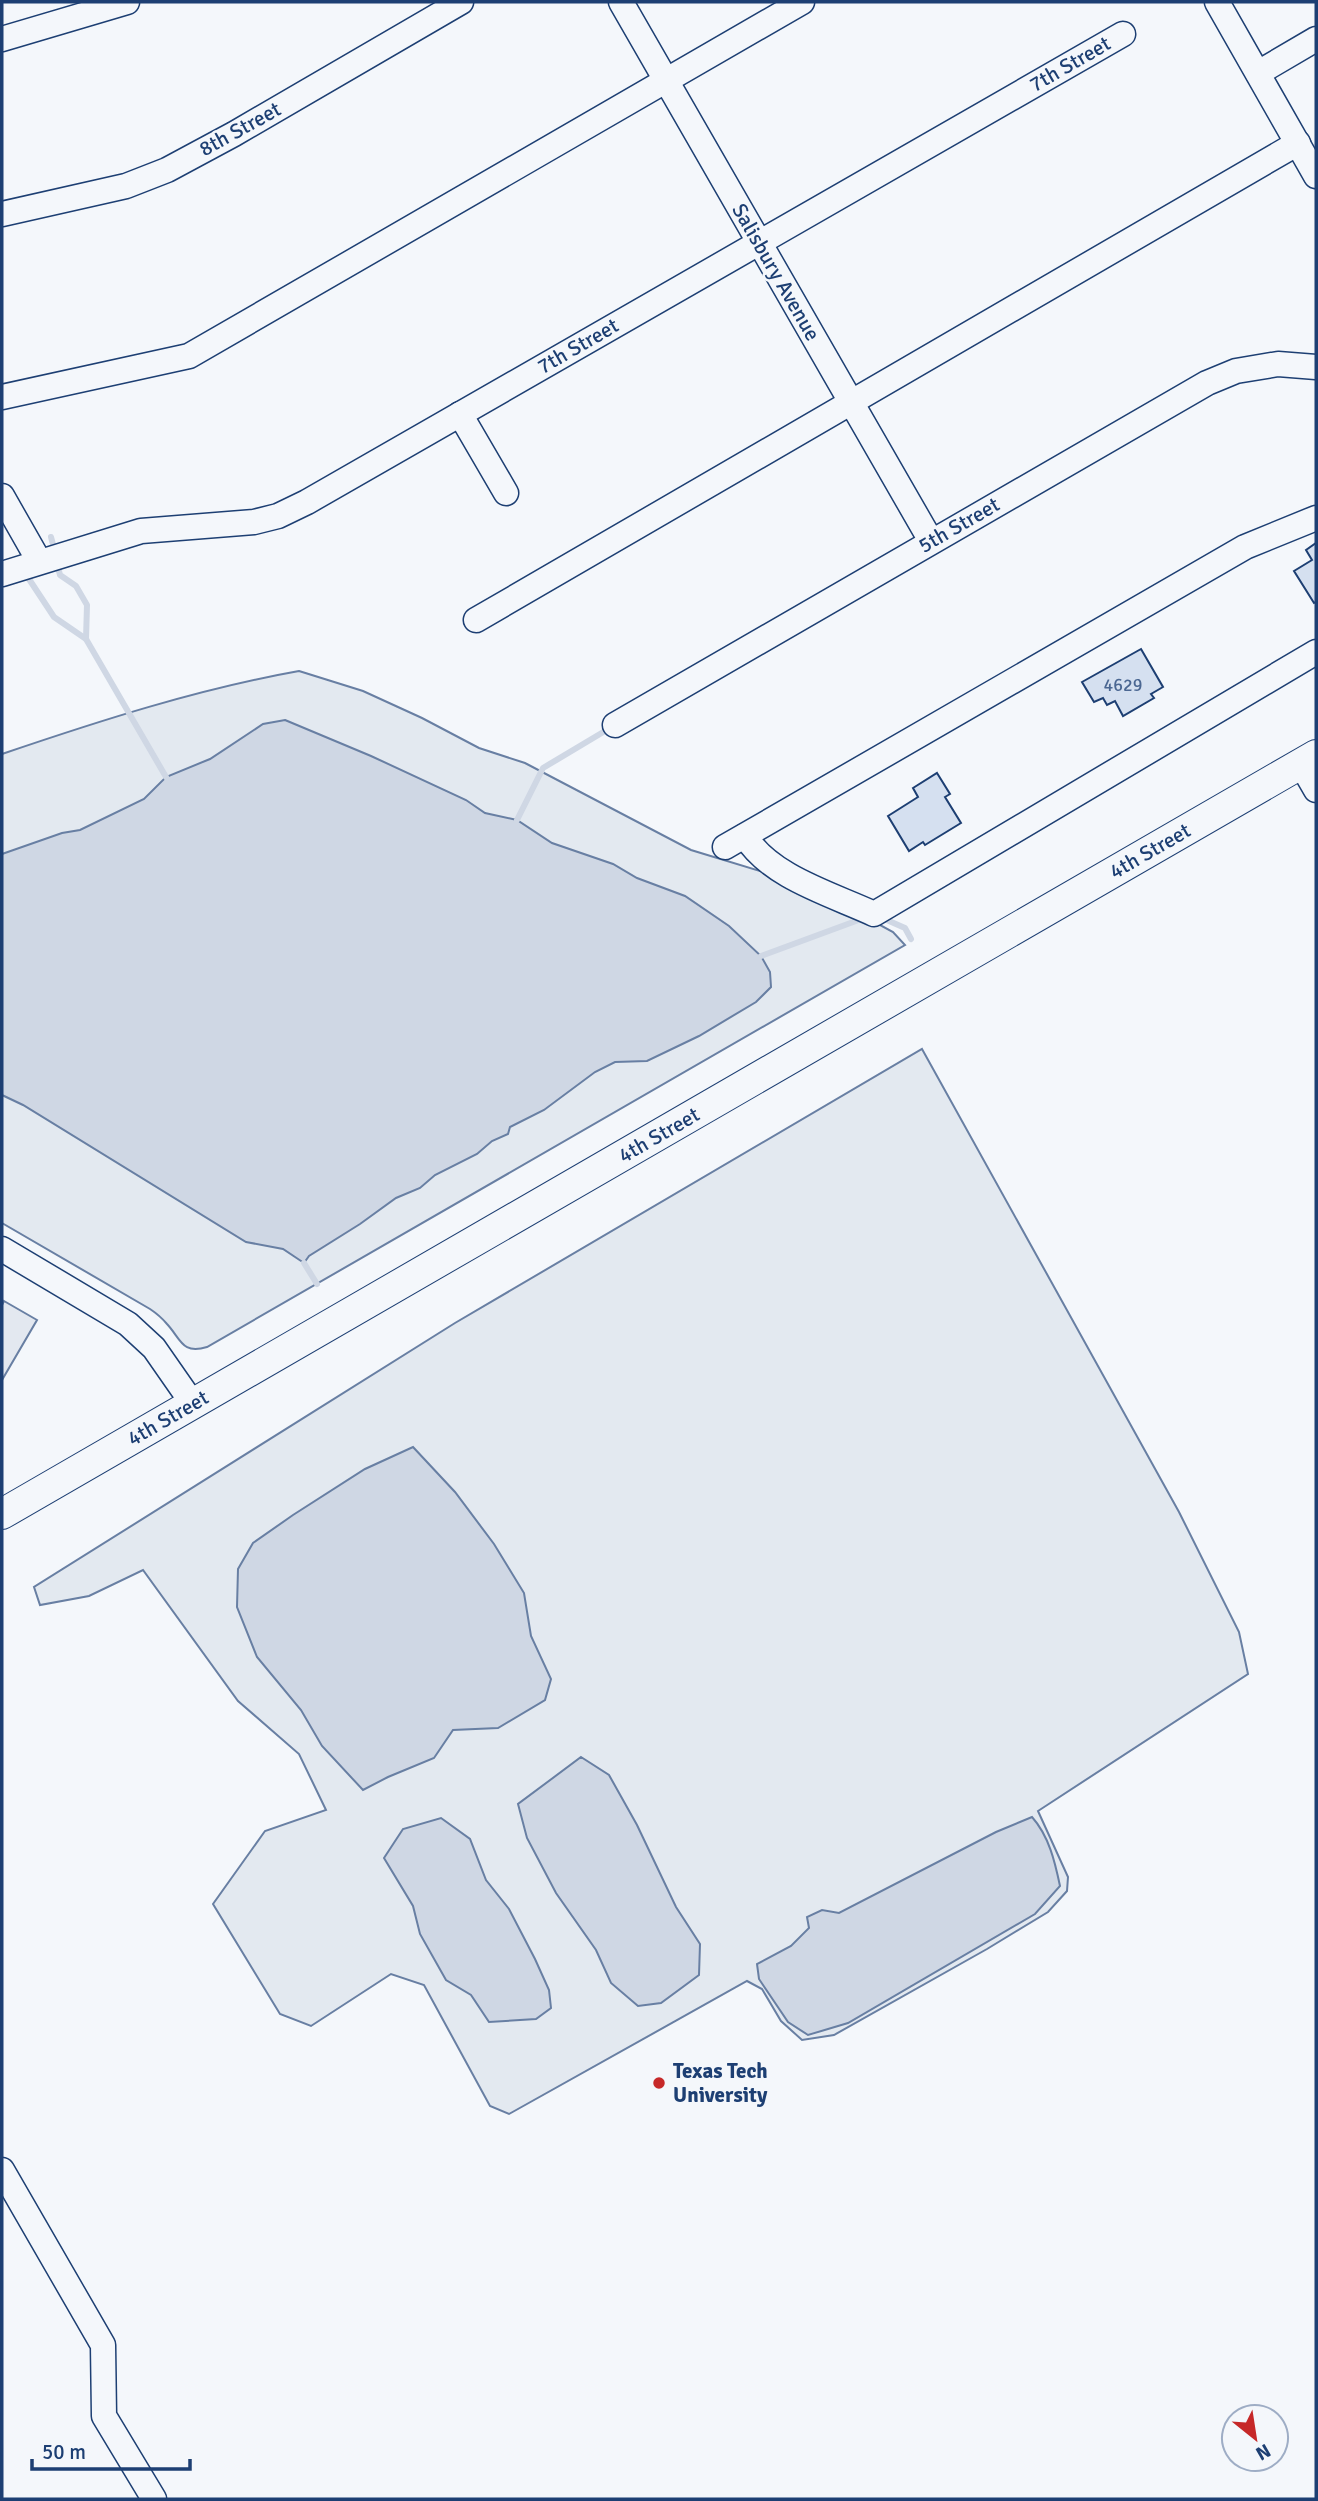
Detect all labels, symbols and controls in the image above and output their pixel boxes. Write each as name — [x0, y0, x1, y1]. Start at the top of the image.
street label: 7th Street — [1025, 30, 1115, 98]
street label: 8th Street — [195, 96, 285, 162]
street label: Salisbury Avenue — [726, 199, 826, 345]
street label: 7th Street — [533, 312, 623, 380]
street label: 5th Street — [914, 491, 1004, 559]
house number: 4629 — [1104, 674, 1142, 696]
street label: 4th Street — [1105, 817, 1195, 885]
street label: 4th Street — [614, 1101, 704, 1169]
street label: 4th Street — [123, 1384, 213, 1452]
place label: Texas Tech University — [673, 2058, 768, 2108]
marker: Texas Tech University — [651, 2075, 667, 2091]
north arrow — [1220, 2403, 1290, 2473]
scale bar — [32, 2428, 189, 2472]
text: N — [1251, 2438, 1275, 2466]
text: 50 m — [42, 2439, 86, 2465]

